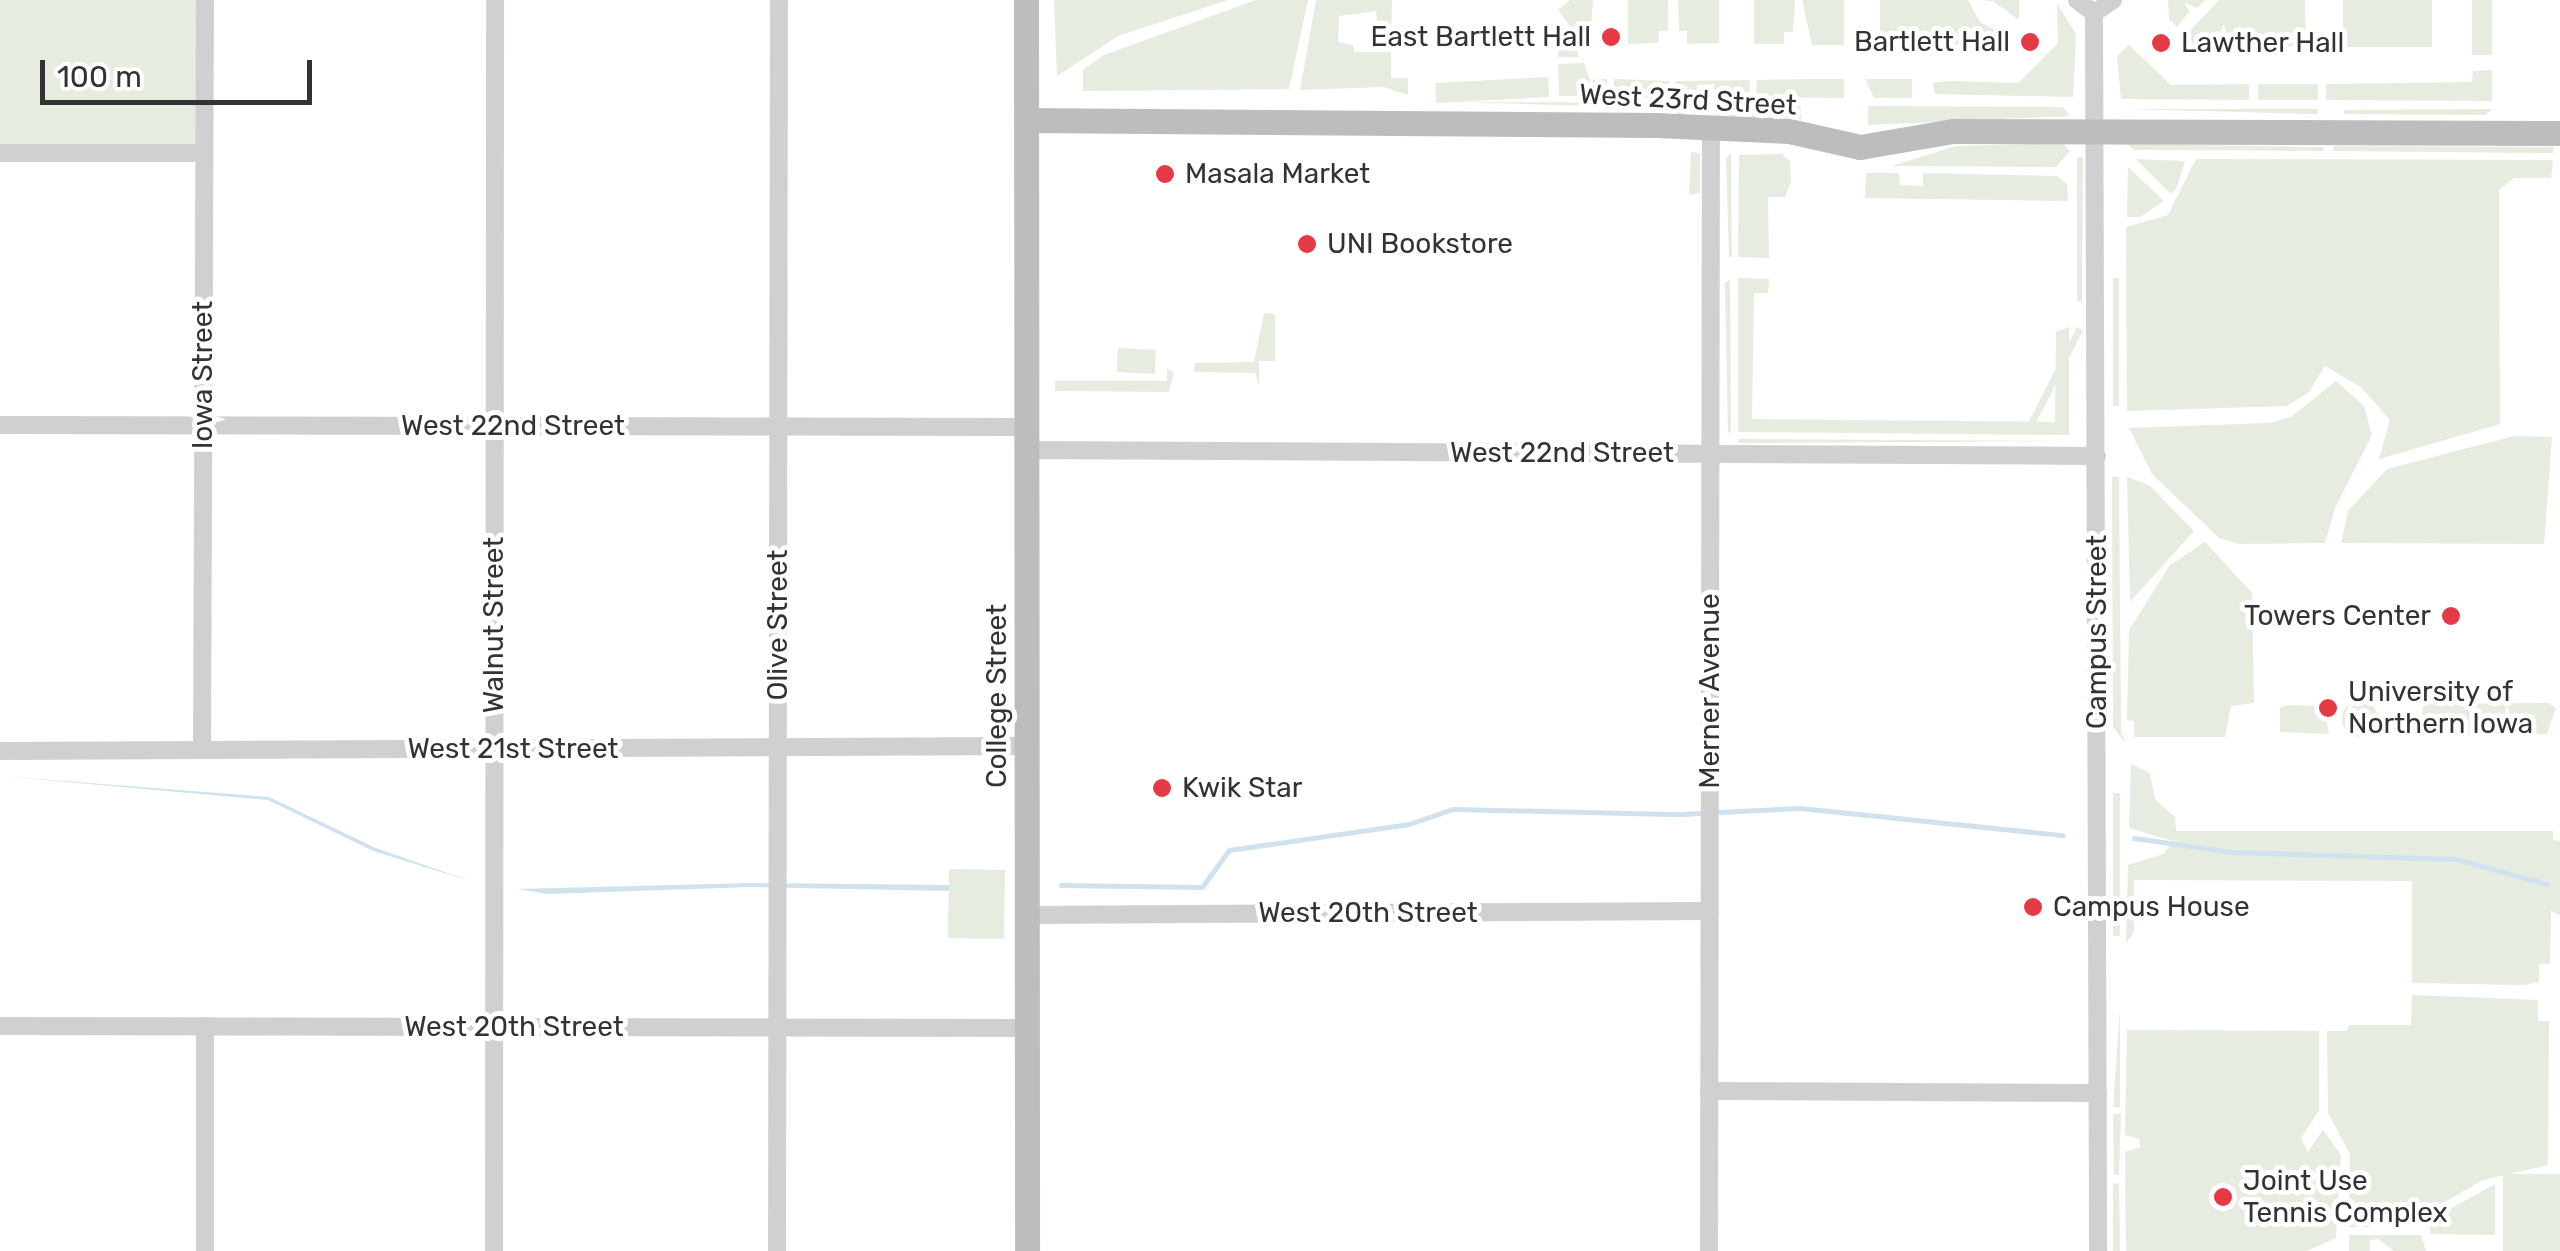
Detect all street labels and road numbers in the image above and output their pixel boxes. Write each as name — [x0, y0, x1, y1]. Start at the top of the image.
street label: West 23rd Street — [1578, 78, 1798, 122]
street label: Iowa Street — [186, 301, 220, 449]
street label: West 22nd Street — [401, 409, 625, 443]
street label: West 22nd Street — [1450, 436, 1674, 470]
street label: Campus Street — [2080, 535, 2114, 729]
street label: Walnut Street — [477, 537, 511, 713]
street label: Olive Street — [761, 549, 795, 701]
street label: Merner Avenue — [1693, 593, 1727, 789]
street label: College Street — [980, 604, 1014, 788]
street label: West 21st Street — [407, 732, 619, 766]
street label: West 20th Street — [1258, 896, 1478, 930]
street label: West 20th Street — [404, 1010, 624, 1044]

